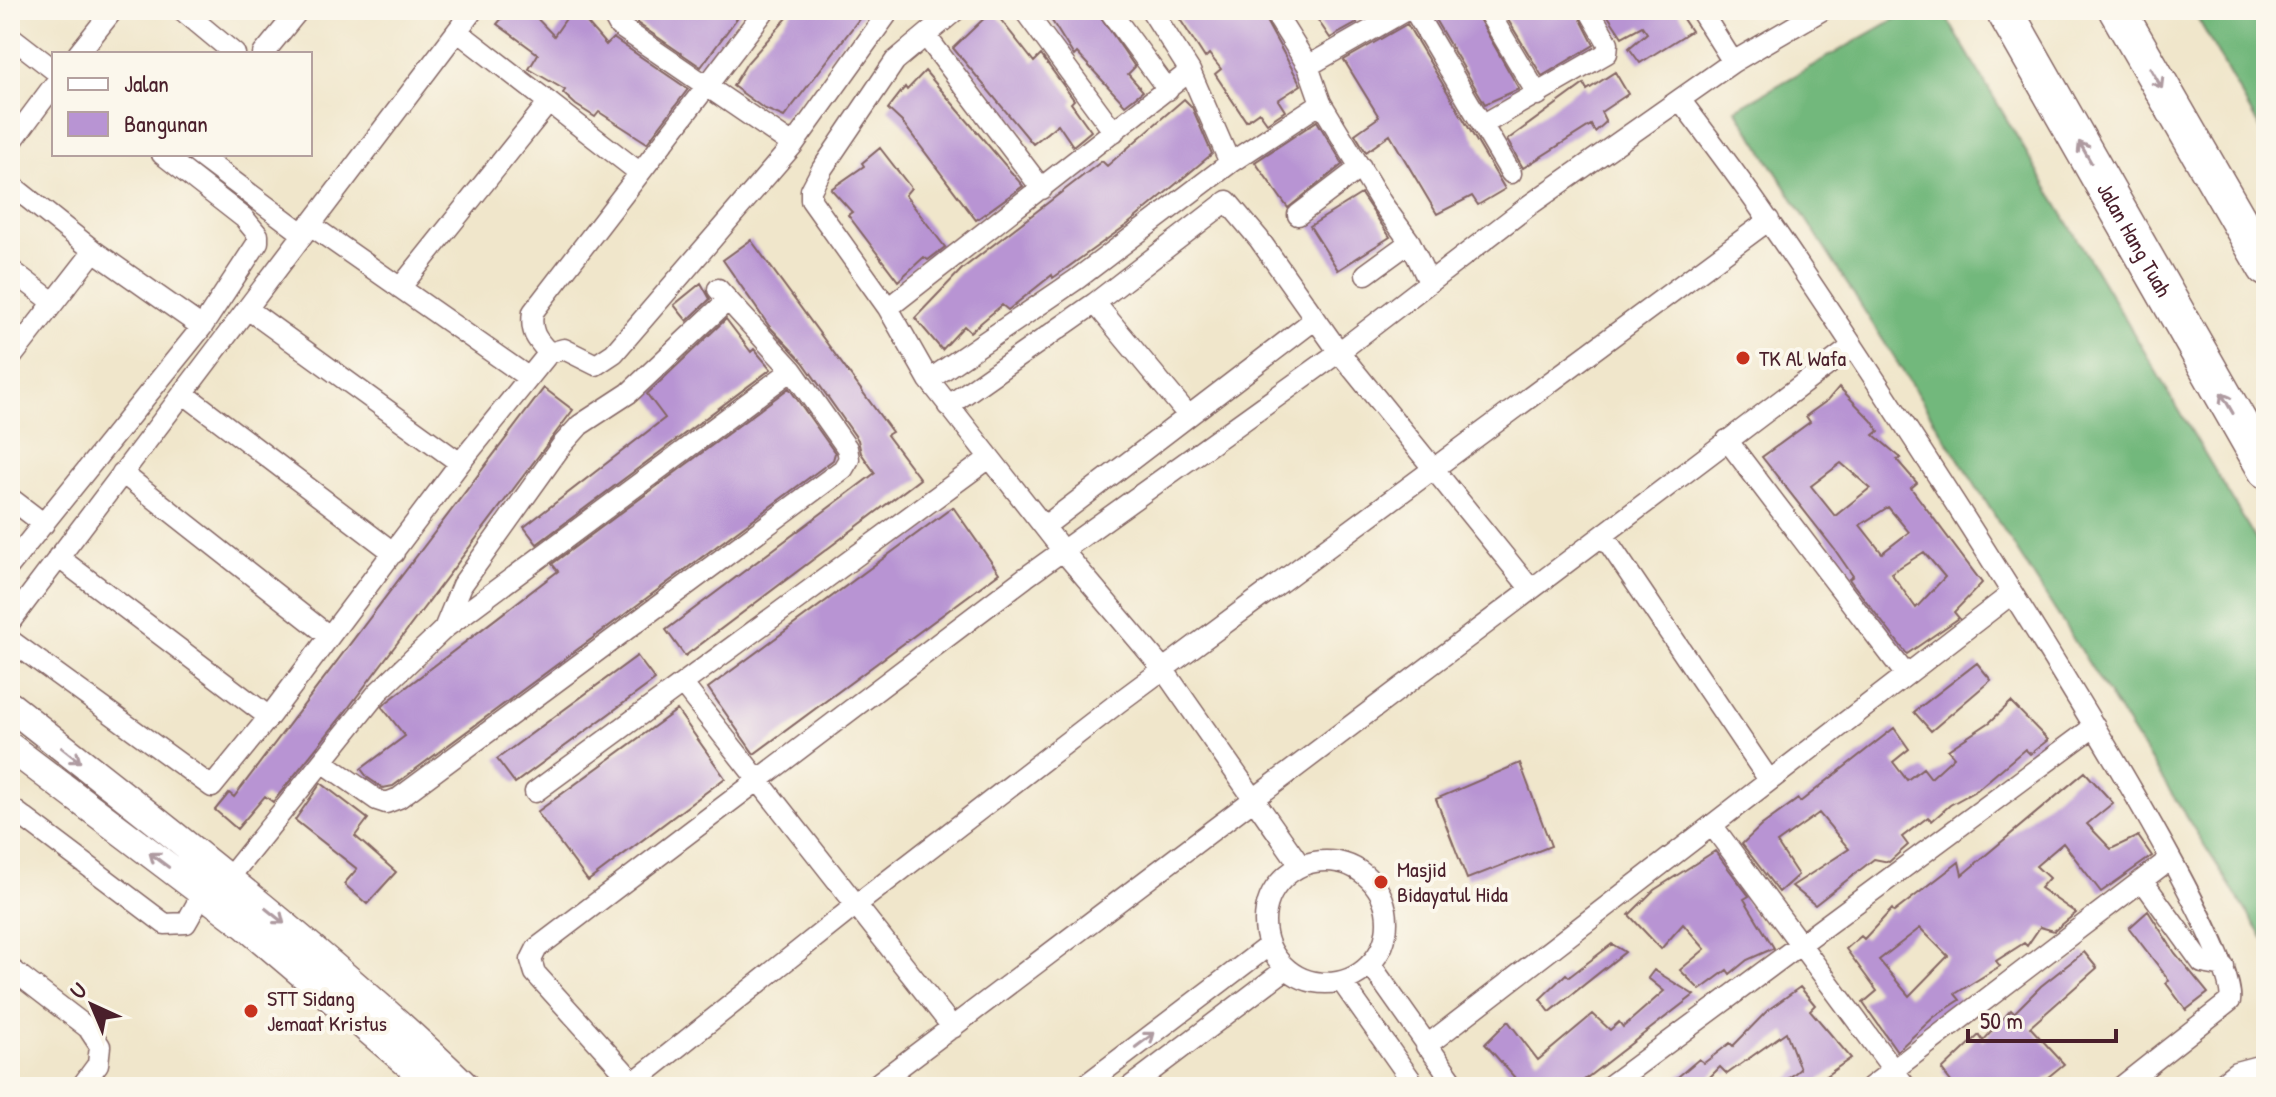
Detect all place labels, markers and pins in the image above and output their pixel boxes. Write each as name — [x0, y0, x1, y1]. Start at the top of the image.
place label: TK Al Wafa — [1759, 343, 1847, 373]
marker: TK Al Wafa — [1734, 349, 1752, 367]
place label: Masjid Bidayatul Hida — [1397, 854, 1508, 909]
marker: Masjid Bidayatul Hida — [1372, 873, 1390, 891]
place label: STT Sidang Jemaat Kristus — [267, 983, 387, 1038]
marker: STT Sidang Jemaat Kristus — [242, 1002, 260, 1020]

